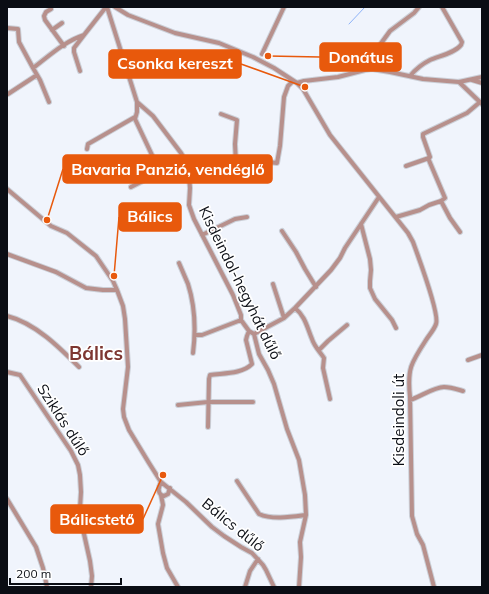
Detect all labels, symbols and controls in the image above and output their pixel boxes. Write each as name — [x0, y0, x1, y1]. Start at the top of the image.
callout: Donátus — [320, 43, 401, 71]
text: Donátus — [329, 47, 393, 67]
callout: Csonka kereszt — [109, 50, 241, 78]
text: Csonka kereszt — [117, 53, 233, 73]
callout: Bavaria Panzió, vendéglő — [63, 155, 272, 183]
text: Bavaria Panzió, vendéglő — [71, 159, 265, 179]
callout: Bálics — [119, 203, 181, 231]
street label: Kisdeindol-hegyhát dűlő — [195, 203, 286, 363]
text: Bálics — [127, 206, 173, 226]
district label: Bálics — [69, 341, 123, 365]
street label: Kisdeindoli út — [389, 374, 408, 466]
street label: Sziklás dűlő — [33, 380, 94, 459]
street label: Bálics dűlő — [198, 494, 268, 556]
callout: Bálicstető — [51, 505, 143, 533]
text: Bálicstető — [59, 509, 135, 529]
scale bar — [10, 560, 121, 586]
text: 200 m — [16, 566, 51, 581]

